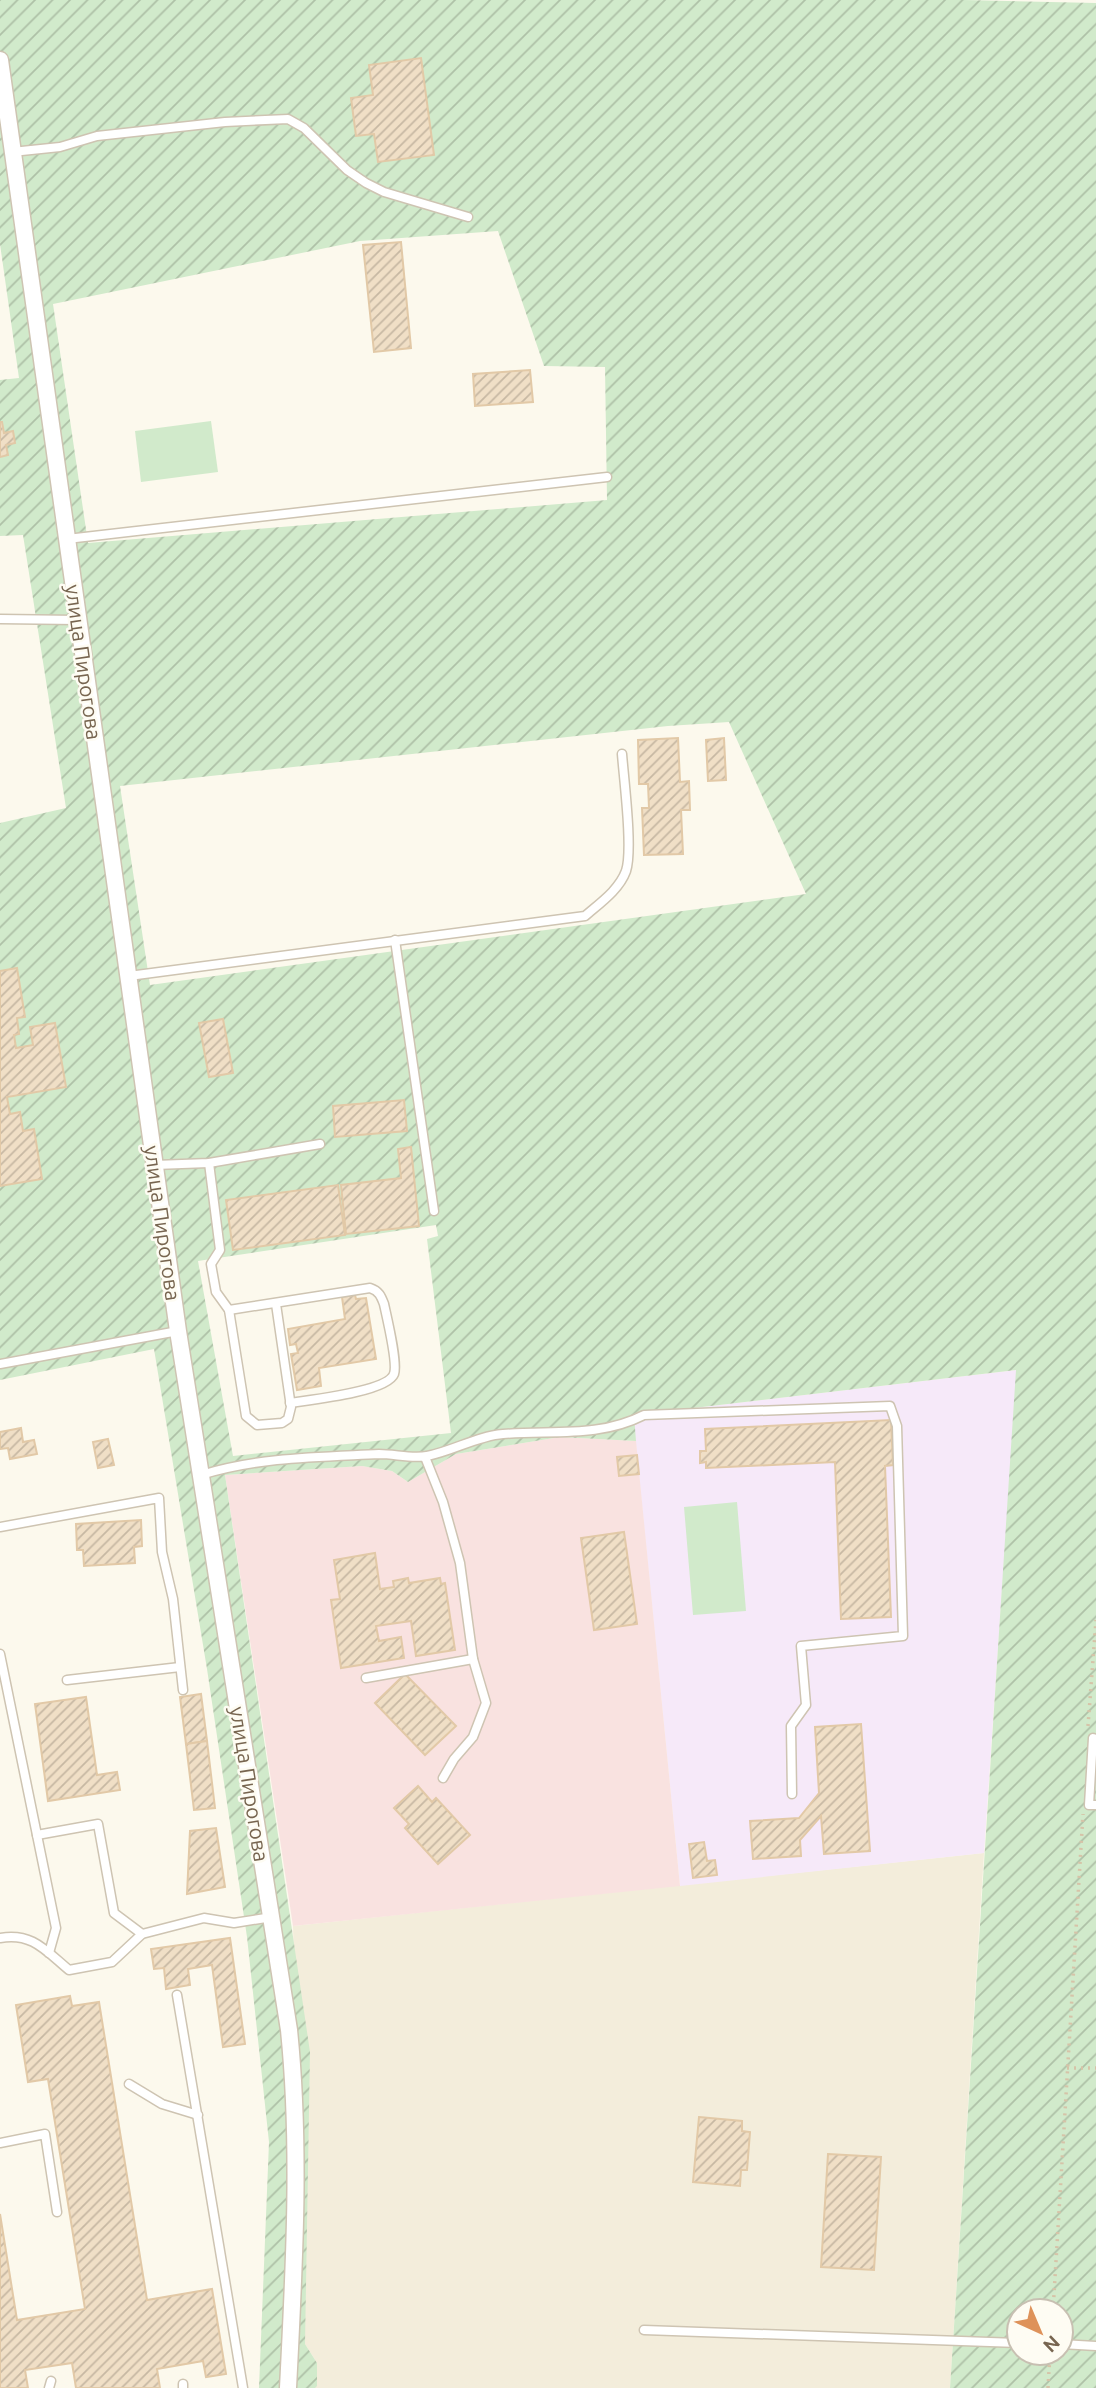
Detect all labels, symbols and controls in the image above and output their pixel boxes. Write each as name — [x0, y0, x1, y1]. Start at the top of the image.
street label: улица Пирогова — [61, 583, 107, 741]
street label: улица Пирогова — [140, 1144, 186, 1302]
street label: улица Пирогова — [226, 1705, 274, 1863]
north arrow — [1005, 2297, 1075, 2367]
text: N — [1039, 2331, 1065, 2357]

